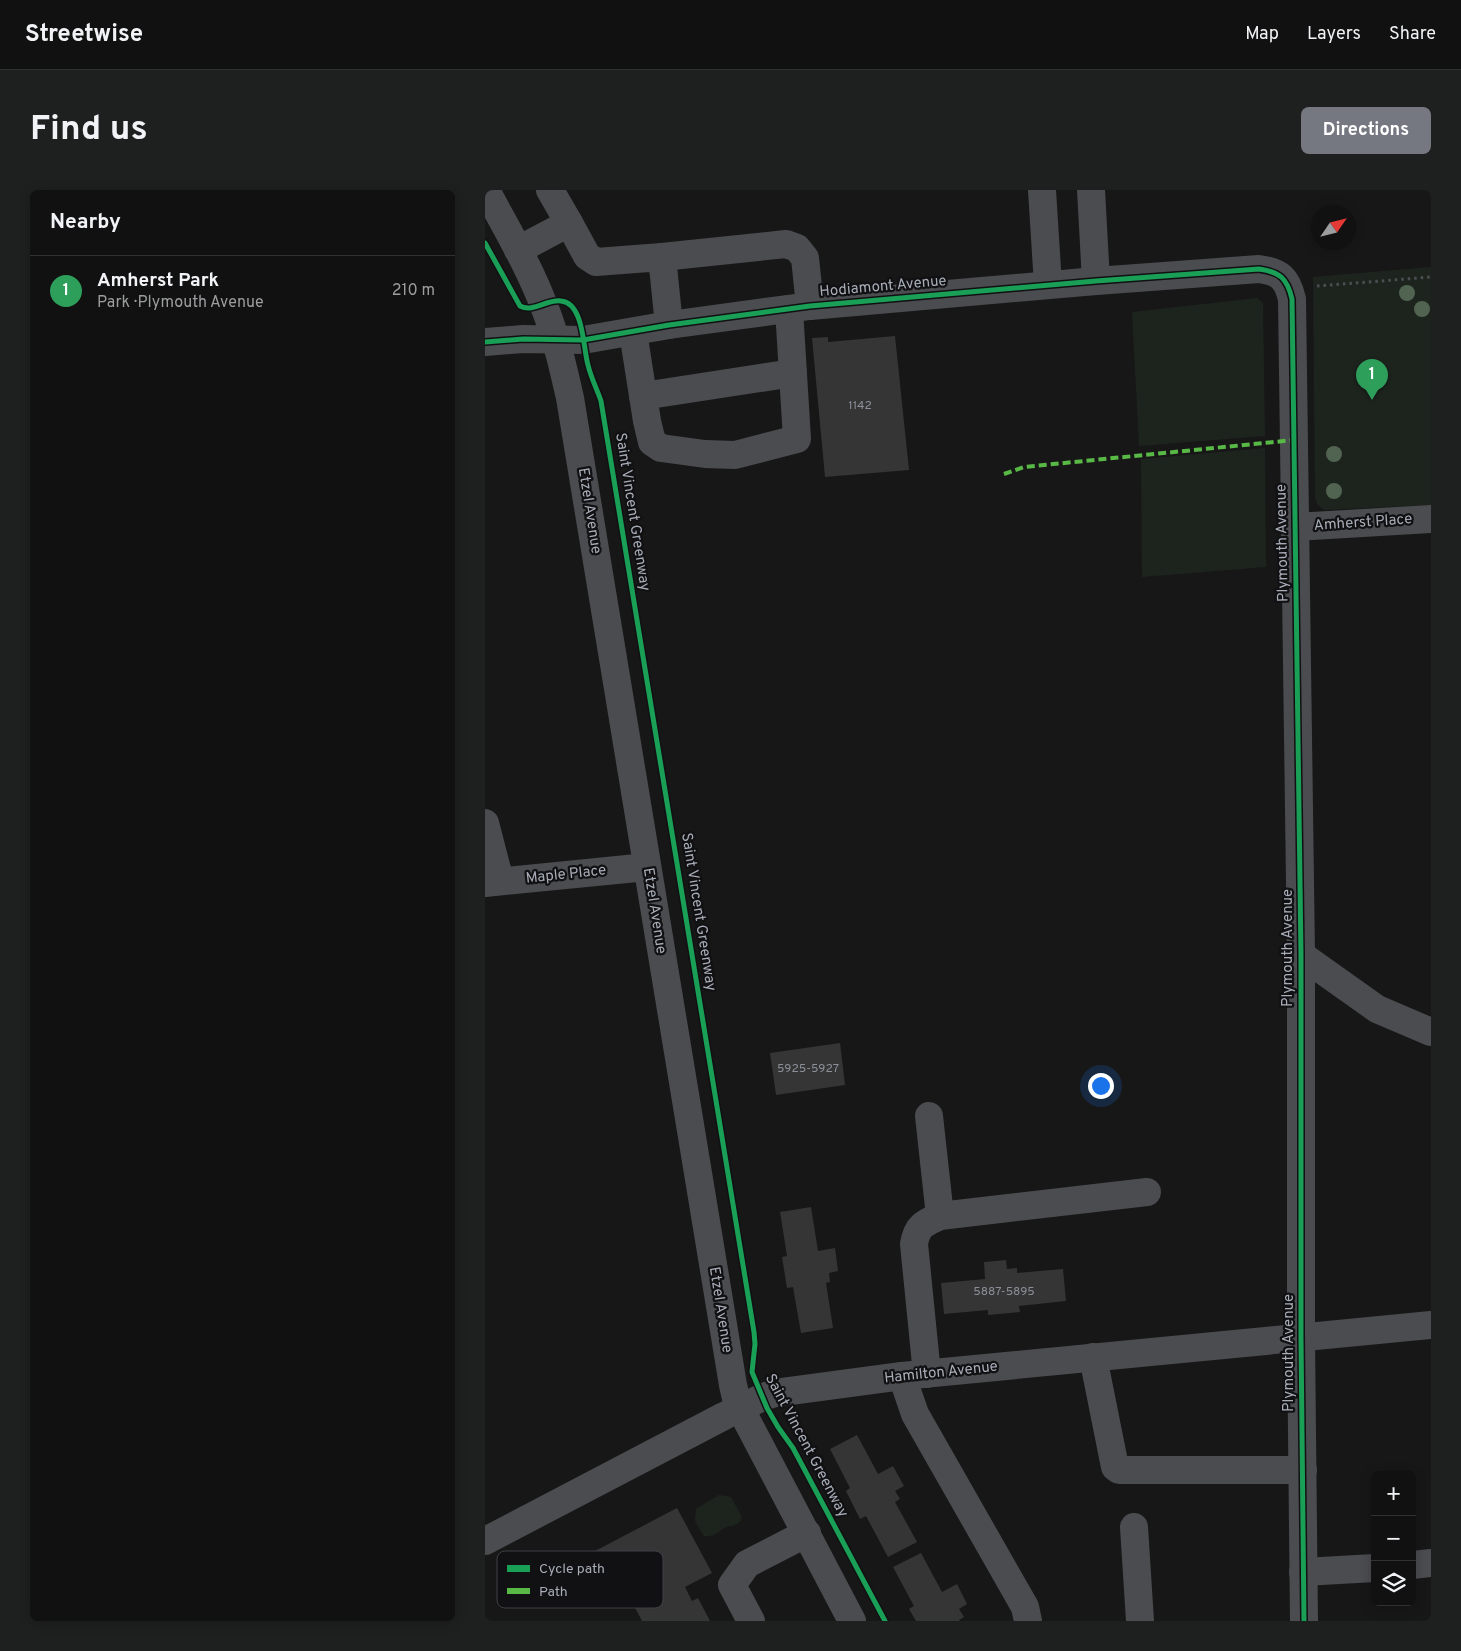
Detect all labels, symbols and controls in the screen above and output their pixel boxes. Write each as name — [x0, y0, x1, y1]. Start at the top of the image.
text: Streetwise — [25, 20, 143, 50]
text: Map — [1245, 23, 1279, 46]
text: Layers — [1307, 23, 1361, 46]
text: Share — [1389, 23, 1436, 46]
button: Directions — [1301, 107, 1431, 154]
text: Find us — [30, 108, 148, 152]
north arrow — [1311, 205, 1356, 250]
text: Nearby — [50, 209, 121, 236]
text: Amherst Park — [97, 269, 219, 293]
street label: Hodiamont Avenue — [819, 272, 947, 302]
text: 1 — [63, 281, 69, 301]
text: 210 m — [392, 281, 435, 301]
text: Park · Plymouth Avenue — [97, 293, 264, 313]
pin: 1 — [1356, 359, 1388, 400]
house number: 1142 — [848, 398, 872, 414]
street label: Saint Vincent Greenway — [610, 431, 654, 593]
street label: Etzel Avenue — [573, 467, 605, 555]
street label: Plymouth Avenue — [1272, 484, 1294, 602]
street label: Amherst Place — [1313, 510, 1413, 536]
street label: Saint Vincent Greenway — [676, 831, 720, 993]
street label: Maple Place — [525, 861, 607, 889]
street label: Etzel Avenue — [638, 867, 670, 955]
street label: Plymouth Avenue — [1279, 889, 1298, 1007]
house number: 5925-5927 — [777, 1061, 839, 1077]
your location — [1088, 1073, 1114, 1099]
street label: Etzel Avenue — [704, 1266, 736, 1354]
house number: 5887-5895 — [973, 1284, 1035, 1300]
street label: Plymouth Avenue — [1280, 1294, 1299, 1412]
street label: Hamilton Avenue — [883, 1358, 999, 1388]
street label: Saint Vincent Greenway — [760, 1371, 852, 1521]
map controls — [1371, 1471, 1416, 1606]
button: + — [1371, 1471, 1416, 1516]
button: − — [1371, 1516, 1416, 1561]
legend — [497, 1551, 663, 1608]
text: Cycle path — [539, 1561, 605, 1578]
button: layers — [1371, 1561, 1416, 1606]
text: Path — [539, 1584, 568, 1601]

